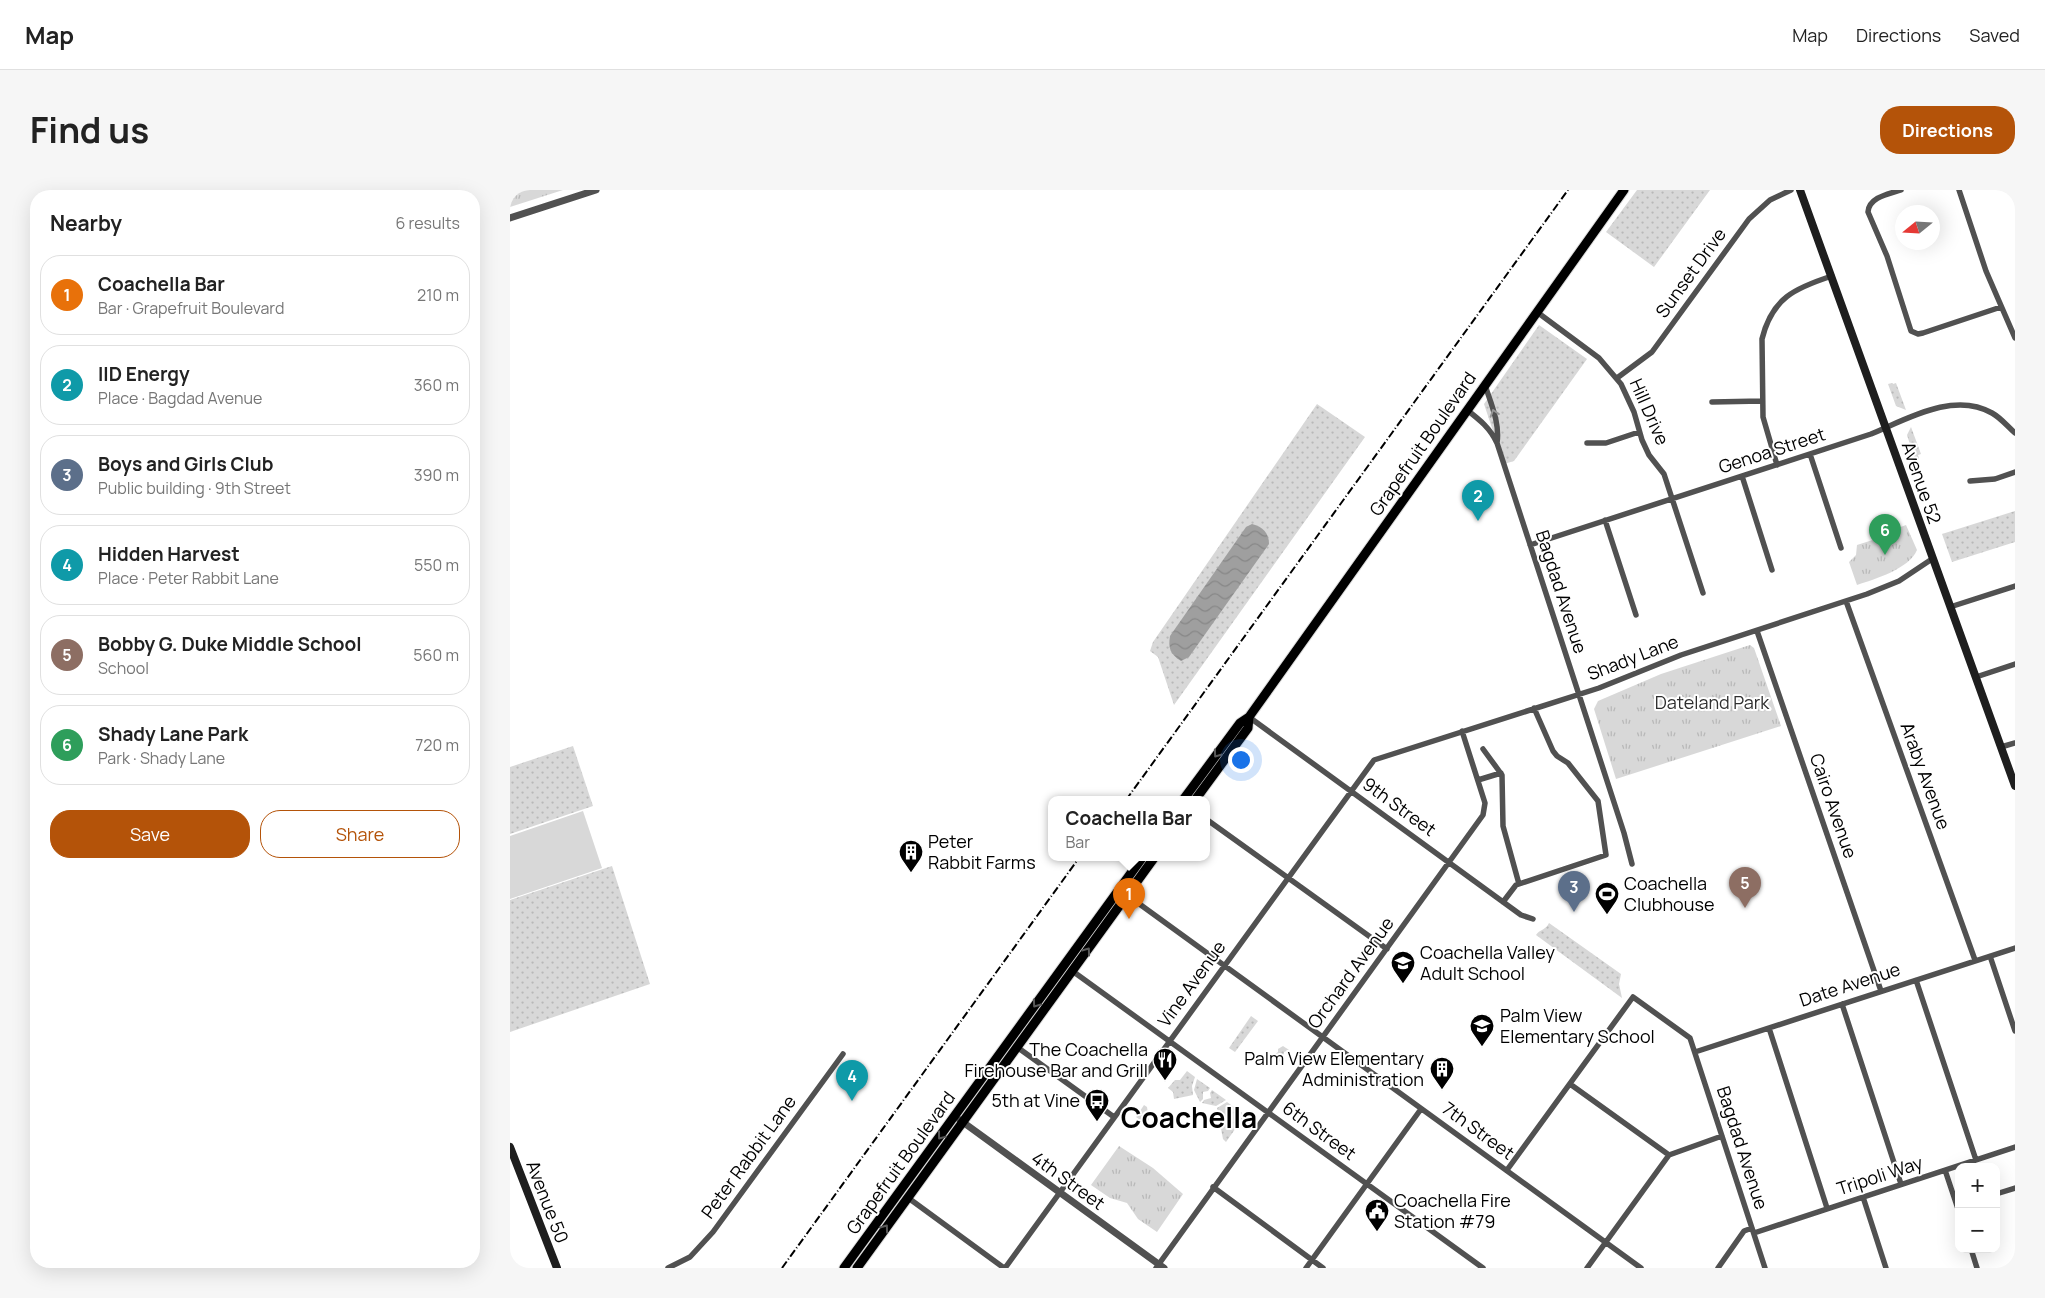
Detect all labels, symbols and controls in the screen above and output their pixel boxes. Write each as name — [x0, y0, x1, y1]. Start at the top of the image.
text: Map — [25, 18, 74, 51]
text: Map — [1792, 23, 1828, 47]
text: Directions — [1856, 23, 1941, 47]
text: Saved — [1969, 23, 2020, 47]
text: Find us — [30, 106, 149, 154]
button: Directions — [1880, 106, 2015, 154]
north arrow — [1895, 205, 1940, 250]
text: Nearby — [50, 209, 122, 237]
text: 6 results — [395, 212, 460, 234]
street label: Sunset Drive — [1650, 223, 1731, 322]
text: Coachella Bar — [98, 271, 225, 297]
text: 1 — [63, 284, 71, 306]
text: 210 m — [417, 284, 459, 306]
text: Bar · Grapefruit Boulevard — [98, 297, 284, 319]
text: IID Energy — [98, 361, 190, 387]
street label: Grapefruit Boulevard — [1363, 367, 1481, 520]
text: 2 — [62, 374, 72, 396]
text: 360 m — [414, 374, 459, 396]
street label: Hill Drive — [1625, 374, 1675, 449]
text: Place · Bagdad Avenue — [98, 387, 262, 409]
one-way arrow — [1490, 410, 1500, 418]
street label: Genoa Street — [1715, 422, 1828, 479]
street label: Avenue 52 — [1897, 438, 1947, 527]
text: Boys and Girls Club — [98, 451, 273, 477]
text: 3 — [62, 464, 72, 486]
text: 390 m — [414, 464, 459, 486]
text: Public building · 9th Street — [98, 477, 291, 499]
pin: 2 — [1462, 480, 1494, 521]
pin: 6 — [1869, 514, 1901, 555]
street label: Bagdad Avenue — [1531, 527, 1593, 656]
text: Hidden Harvest — [98, 541, 240, 567]
text: 4 — [62, 554, 72, 576]
text: 550 m — [414, 554, 459, 576]
text: Place · Peter Rabbit Lane — [98, 567, 279, 589]
street label: Shady Lane — [1584, 629, 1682, 685]
text: Bobby G. Duke Middle School — [98, 631, 362, 657]
text: 5 — [62, 644, 72, 666]
text: 560 m — [413, 644, 459, 666]
text: School — [98, 657, 149, 679]
park label: Dateland Park — [1655, 690, 1770, 714]
street label: Araby Avenue — [1895, 719, 1956, 833]
text: Shady Lane Park — [98, 721, 248, 747]
text: 6 — [62, 734, 72, 756]
text: 720 m — [415, 734, 459, 756]
text: Park · Shady Lane — [98, 747, 225, 769]
your location — [1228, 747, 1254, 773]
one-way arrow — [1215, 748, 1223, 757]
street label: Cairo Avenue — [1805, 750, 1863, 861]
street label: 9th Street — [1358, 771, 1441, 841]
popup — [1048, 796, 1210, 861]
text: Coachella Bar — [1066, 805, 1192, 831]
button: Save — [50, 810, 250, 858]
button: Share — [260, 810, 460, 858]
place label: Peter Rabbit Farms — [928, 829, 1036, 874]
text: Bar — [1066, 831, 1090, 853]
building icon: Peter Rabbit Farms — [898, 839, 924, 873]
pin: 5 — [1729, 867, 1761, 908]
pin: 3 — [1558, 871, 1590, 912]
place label: Coachella Clubhouse — [1624, 871, 1714, 916]
pin: 1 — [1113, 878, 1145, 919]
sports icon: Coachella Clubhouse — [1594, 881, 1620, 915]
street label: Orchard Avenue — [1302, 912, 1399, 1033]
street label: Vine Avenue — [1152, 935, 1231, 1031]
place label: Coachella Valley Adult School — [1420, 940, 1556, 985]
one-way arrow — [1081, 947, 1090, 957]
school or university icon: Coachella Valley Adult School — [1390, 950, 1416, 984]
street label: Date Avenue — [1796, 956, 1903, 1012]
one-way arrow — [1033, 999, 1042, 1008]
place label: Palm View Elementary School — [1500, 1003, 1655, 1048]
school or university icon: Palm View Elementary School — [1469, 1013, 1495, 1047]
place label: The Coachella Firehouse Bar and Grill — [964, 1037, 1148, 1082]
place label: Palm View Elementary Administration — [1244, 1046, 1425, 1091]
restaurant icon: The Coachella Firehouse Bar and Grill — [1152, 1047, 1178, 1081]
building icon: Palm View Elementary Administration — [1429, 1056, 1455, 1090]
pin: 4 — [836, 1060, 868, 1101]
street label: Bagdad Avenue — [1712, 1083, 1774, 1212]
street label: Grapefruit Boulevard — [840, 1086, 960, 1239]
place label: 5th at Vine — [991, 1088, 1080, 1112]
bus stop icon: 5th at Vine — [1084, 1088, 1110, 1122]
street label: Peter Rabbit Lane — [695, 1090, 801, 1223]
street label: 6th Street — [1278, 1095, 1361, 1165]
street label: 7th Street — [1438, 1096, 1519, 1164]
district label: Coachella — [1121, 1098, 1257, 1136]
one-way arrow — [938, 1130, 947, 1140]
street label: 4th Street — [1027, 1146, 1110, 1215]
street label: Tripoli Way — [1834, 1150, 1926, 1200]
street label: Avenue 50 — [521, 1157, 575, 1246]
map controls — [1955, 1163, 2000, 1253]
button: + — [1955, 1163, 2000, 1208]
place label: Coachella Fire Station #79 — [1394, 1188, 1511, 1233]
public building icon: Coachella Fire Station #79 — [1364, 1198, 1390, 1232]
button: − — [1955, 1208, 2000, 1253]
one-way arrow — [879, 1225, 888, 1234]

